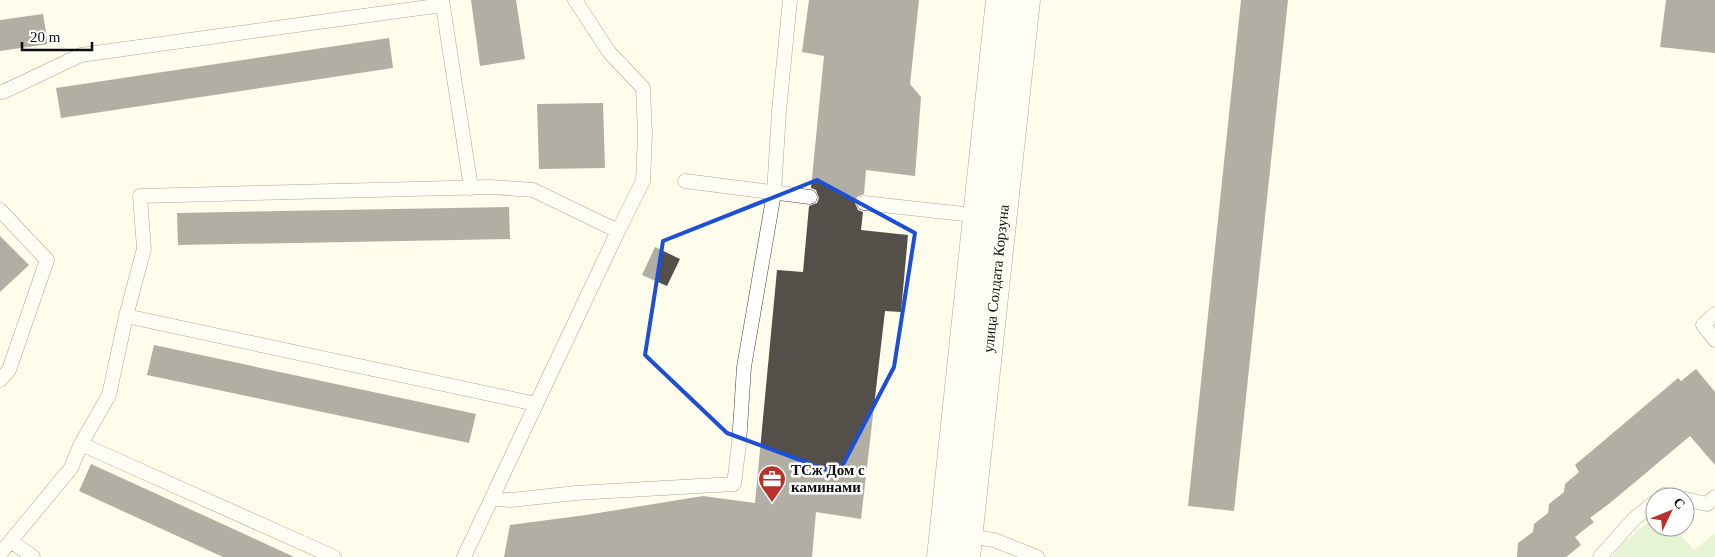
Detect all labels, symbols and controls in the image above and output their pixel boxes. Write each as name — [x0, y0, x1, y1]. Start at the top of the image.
scale bar — [22, 20, 92, 52]
text: 20 m — [30, 29, 61, 45]
street label: улица Солдата Корзуна — [980, 203, 1012, 354]
place label: ТСж Дом с каминами — [791, 462, 865, 495]
office icon: ТСж Дом с каминами — [757, 464, 787, 503]
north arrow — [1645, 487, 1695, 537]
text: С — [1670, 495, 1688, 512]

